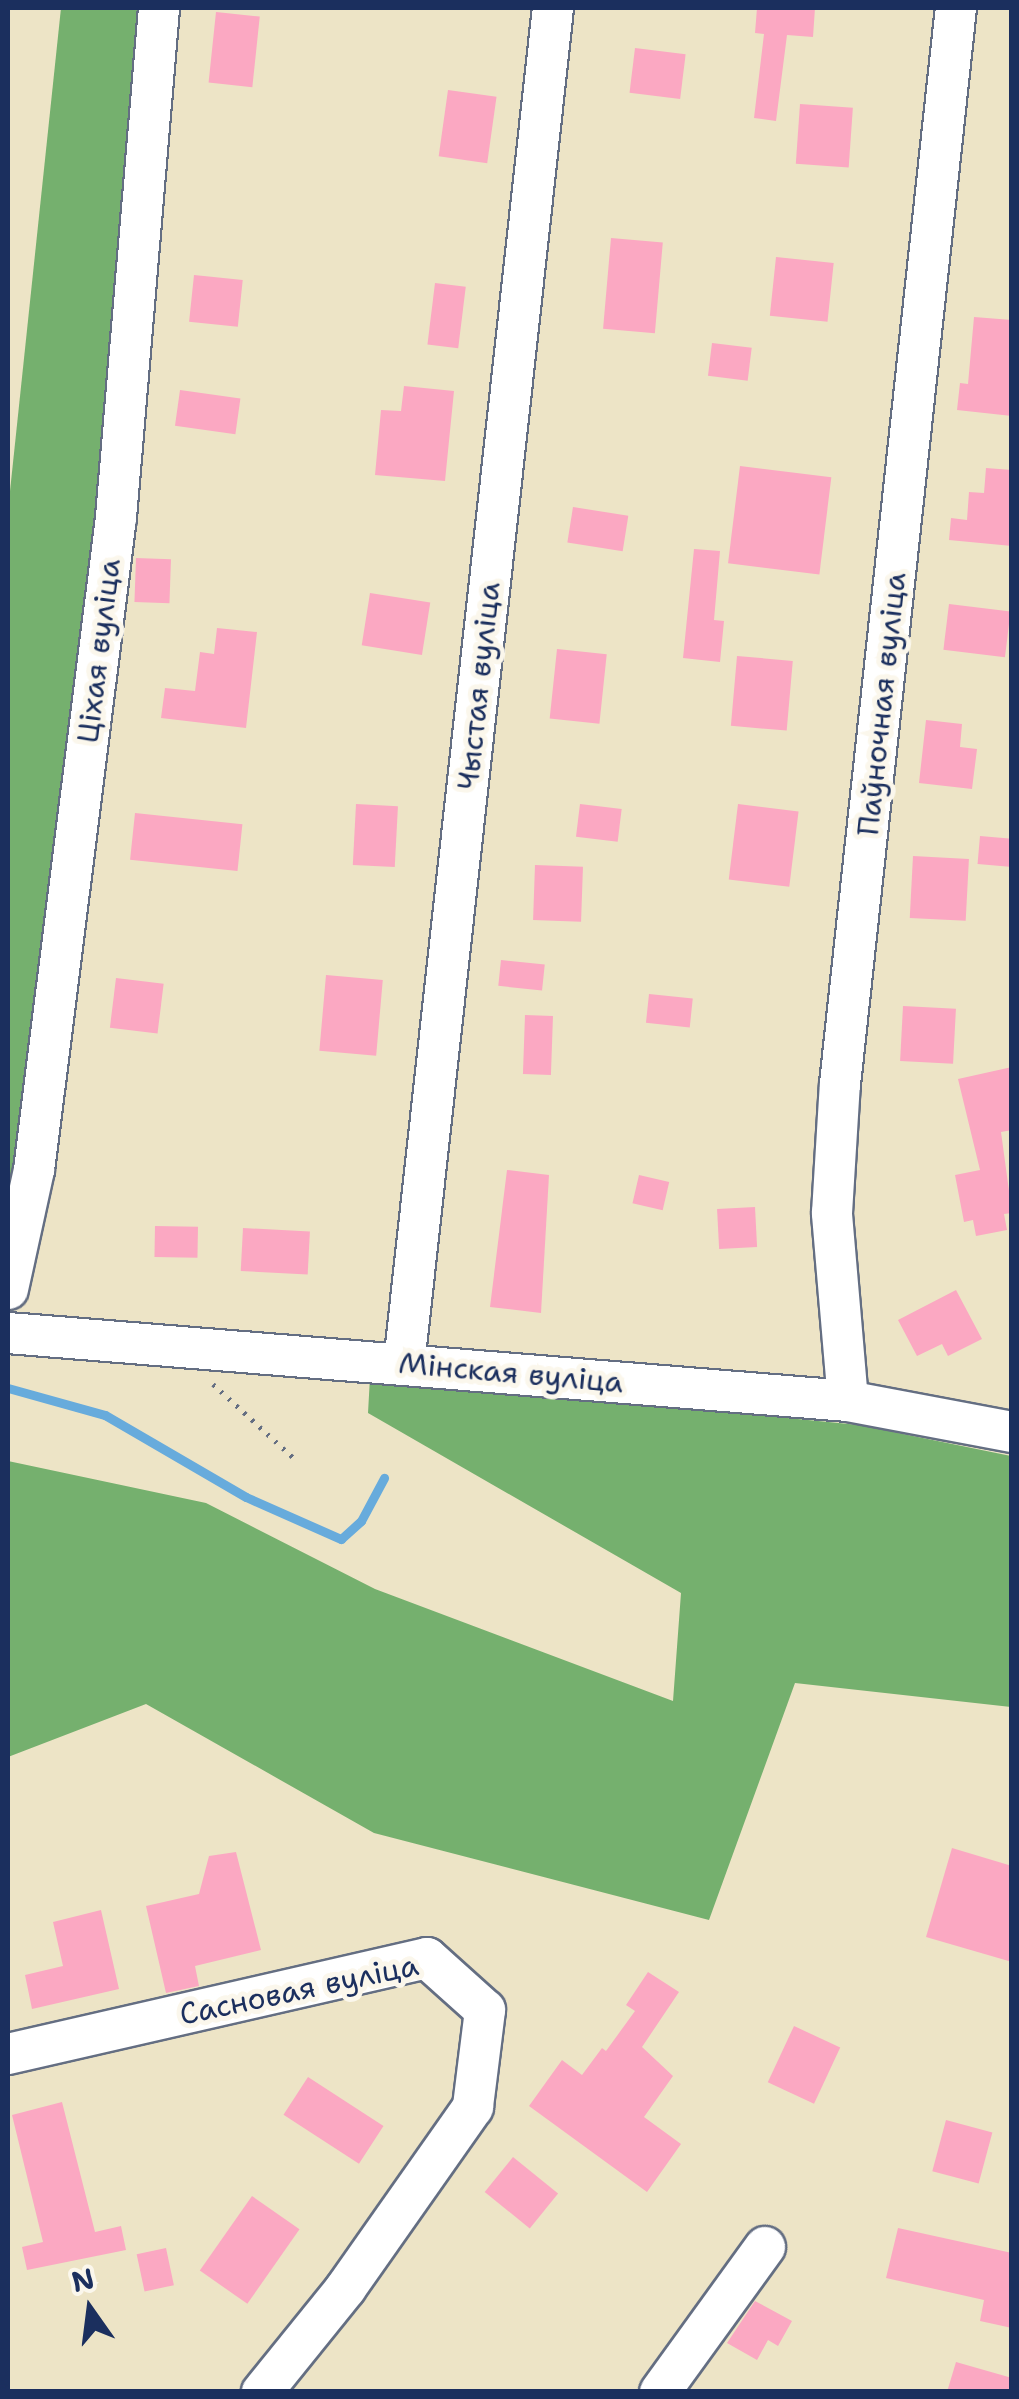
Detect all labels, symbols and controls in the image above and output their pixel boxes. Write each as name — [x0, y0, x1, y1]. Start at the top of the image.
street label: Ціхая вуліца — [70, 557, 128, 745]
street label: Паўночная вуліца — [850, 570, 914, 838]
street label: Чыстая вуліца — [450, 580, 508, 792]
street label: Мінская вуліца — [397, 1345, 625, 1401]
street label: Сасновая вуліца — [176, 1947, 422, 2033]
north arrow — [40, 2259, 140, 2359]
text: N — [67, 2259, 98, 2301]

